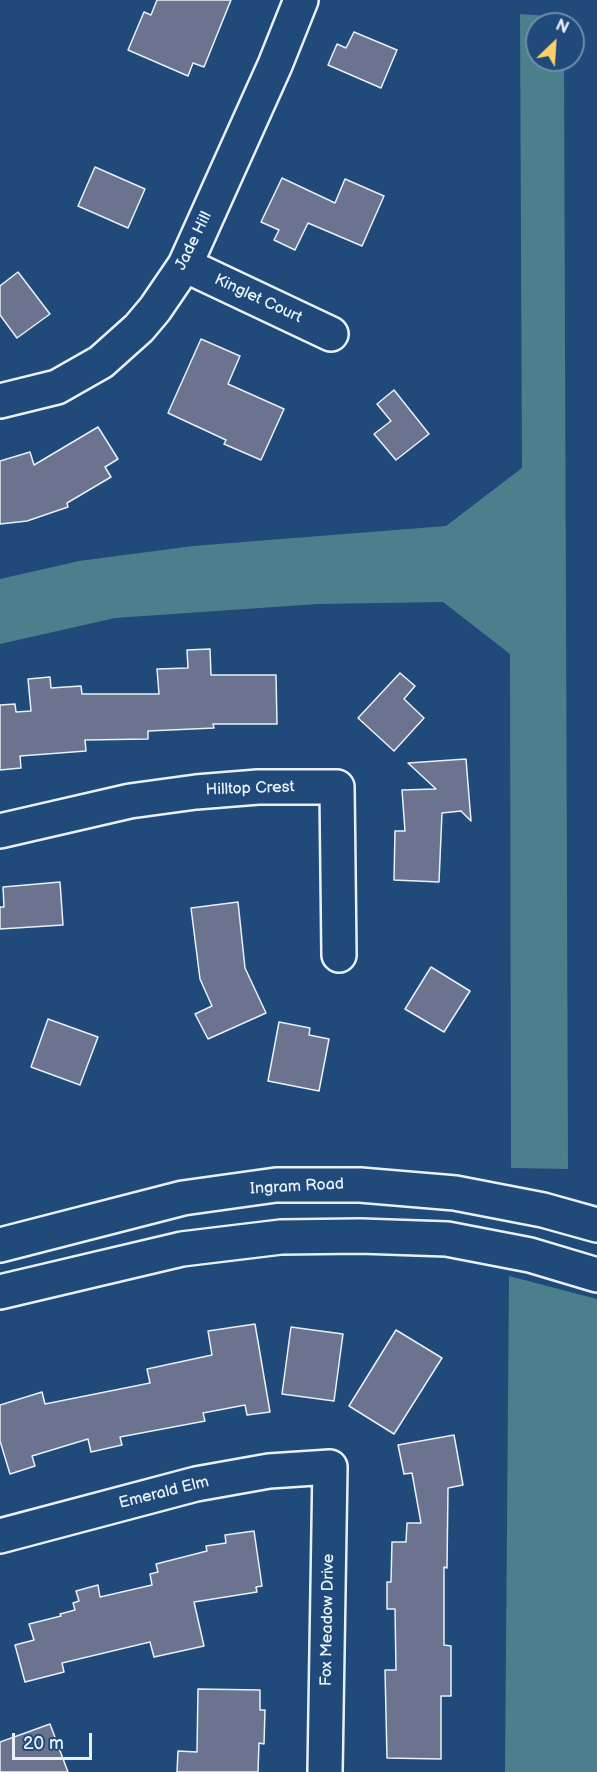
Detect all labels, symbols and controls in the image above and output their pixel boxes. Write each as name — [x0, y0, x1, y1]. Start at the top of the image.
north arrow — [525, 12, 585, 72]
text: N — [553, 16, 571, 38]
street label: Jade Hill — [172, 209, 216, 273]
street label: Kinglet Court — [211, 270, 305, 328]
street label: Hilltop Crest — [205, 778, 295, 800]
street label: Ingram Road — [250, 1175, 344, 1199]
street label: Emerald Elm — [117, 1473, 211, 1513]
street label: Fox Meadow Drive — [317, 1554, 339, 1686]
scale bar — [15, 1721, 94, 1759]
text: 20 m — [23, 1733, 64, 1754]

